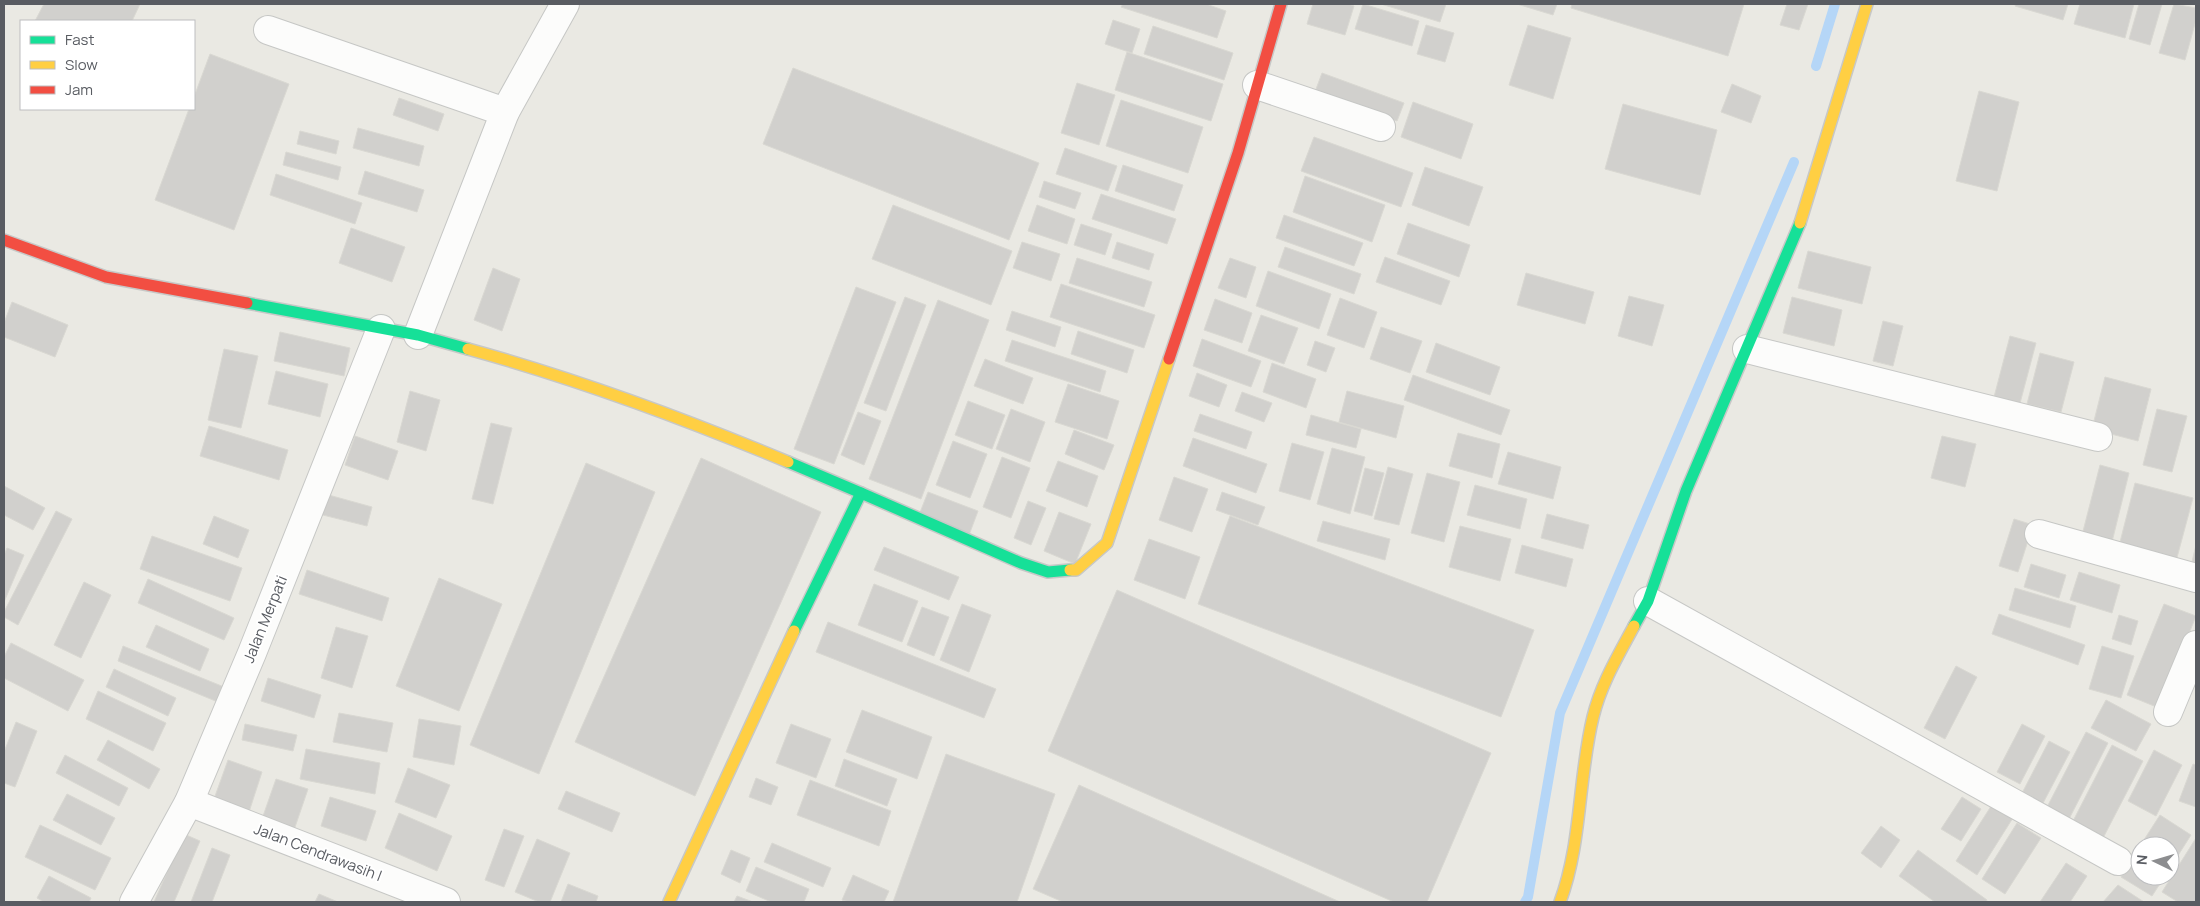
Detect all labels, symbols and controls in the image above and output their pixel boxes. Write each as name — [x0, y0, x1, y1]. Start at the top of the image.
legend — [20, 20, 195, 110]
text: Fast — [65, 29, 94, 50]
text: Slow — [65, 54, 98, 75]
text: Jam — [65, 79, 93, 100]
street label: Jalan Merpati — [238, 572, 292, 666]
street label: Jalan Cendrawasih I — [251, 818, 385, 886]
north arrow — [2130, 836, 2180, 886]
text: N — [2132, 854, 2151, 866]

